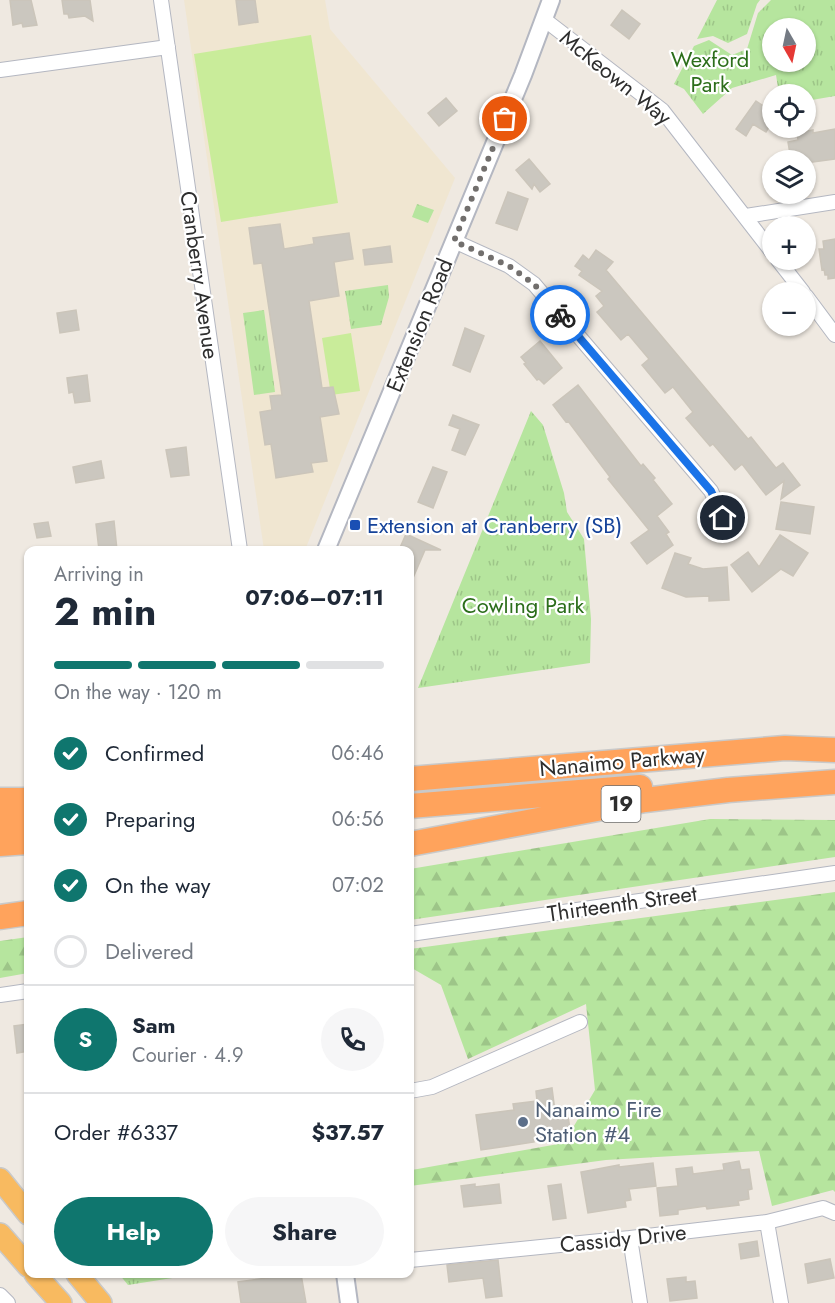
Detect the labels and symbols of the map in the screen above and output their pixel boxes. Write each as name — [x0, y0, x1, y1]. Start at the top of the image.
north arrow — [762, 18, 816, 72]
street label: McKeown Way — [553, 22, 679, 132]
park label: Wexford Park — [671, 43, 749, 100]
pin — [479, 93, 530, 144]
street label: Cranberry Avenue — [172, 189, 228, 361]
street label: Extension Road — [378, 253, 460, 397]
courier — [530, 285, 590, 345]
pin — [697, 492, 748, 543]
place label: Extension at Cranberry (SB) — [367, 509, 622, 541]
marker: Extension at Cranberry (SB) — [348, 518, 362, 532]
park label: Cowling Park — [462, 589, 585, 621]
street label: Nanaimo Parkway — [538, 738, 706, 784]
road number: 19 — [602, 786, 640, 822]
street label: Thirteenth Street — [545, 877, 699, 929]
place label: Nanaimo Fire Station #4 — [535, 1093, 662, 1150]
marker: Nanaimo Fire Station #4 — [516, 1115, 530, 1129]
street label: Cassidy Drive — [558, 1215, 688, 1261]

